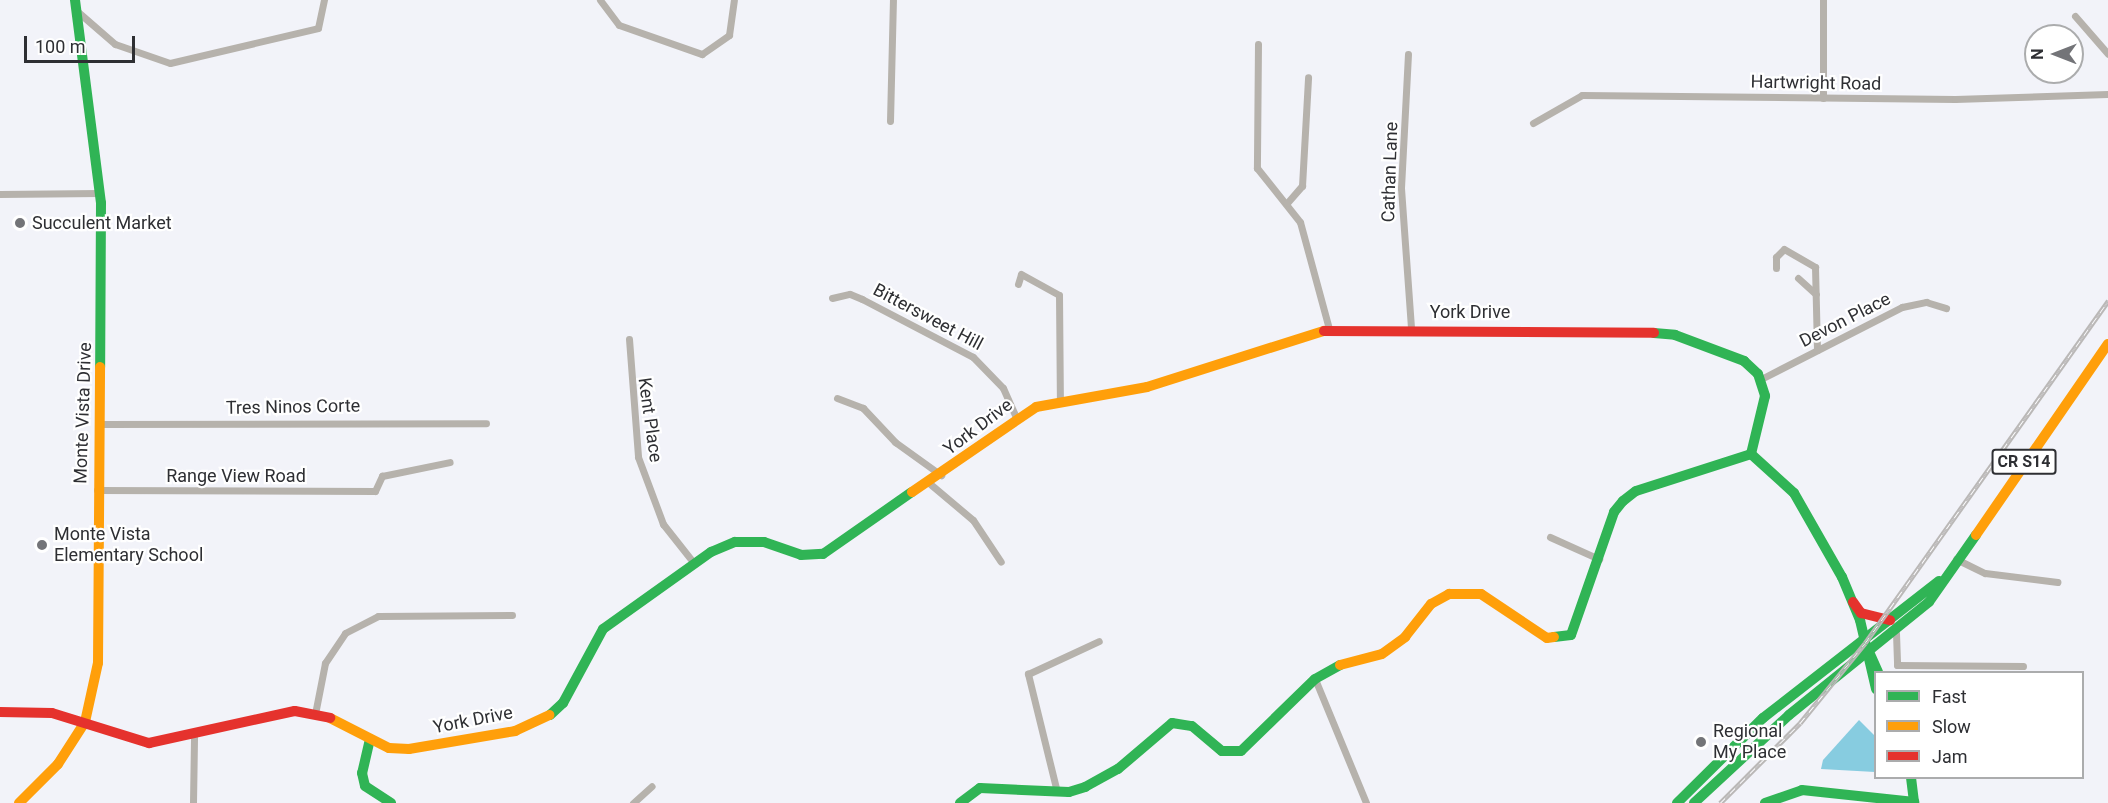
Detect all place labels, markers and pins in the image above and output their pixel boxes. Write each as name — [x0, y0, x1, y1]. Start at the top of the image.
place label: Succulent Market — [32, 212, 172, 234]
marker: Succulent Market — [13, 216, 27, 230]
place label: Monte Vista Elementary School — [54, 524, 203, 566]
marker: Monte Vista Elementary School — [35, 538, 49, 552]
place label: Regional My Place — [1713, 721, 1786, 764]
marker: Regional My Place — [1694, 735, 1708, 749]

